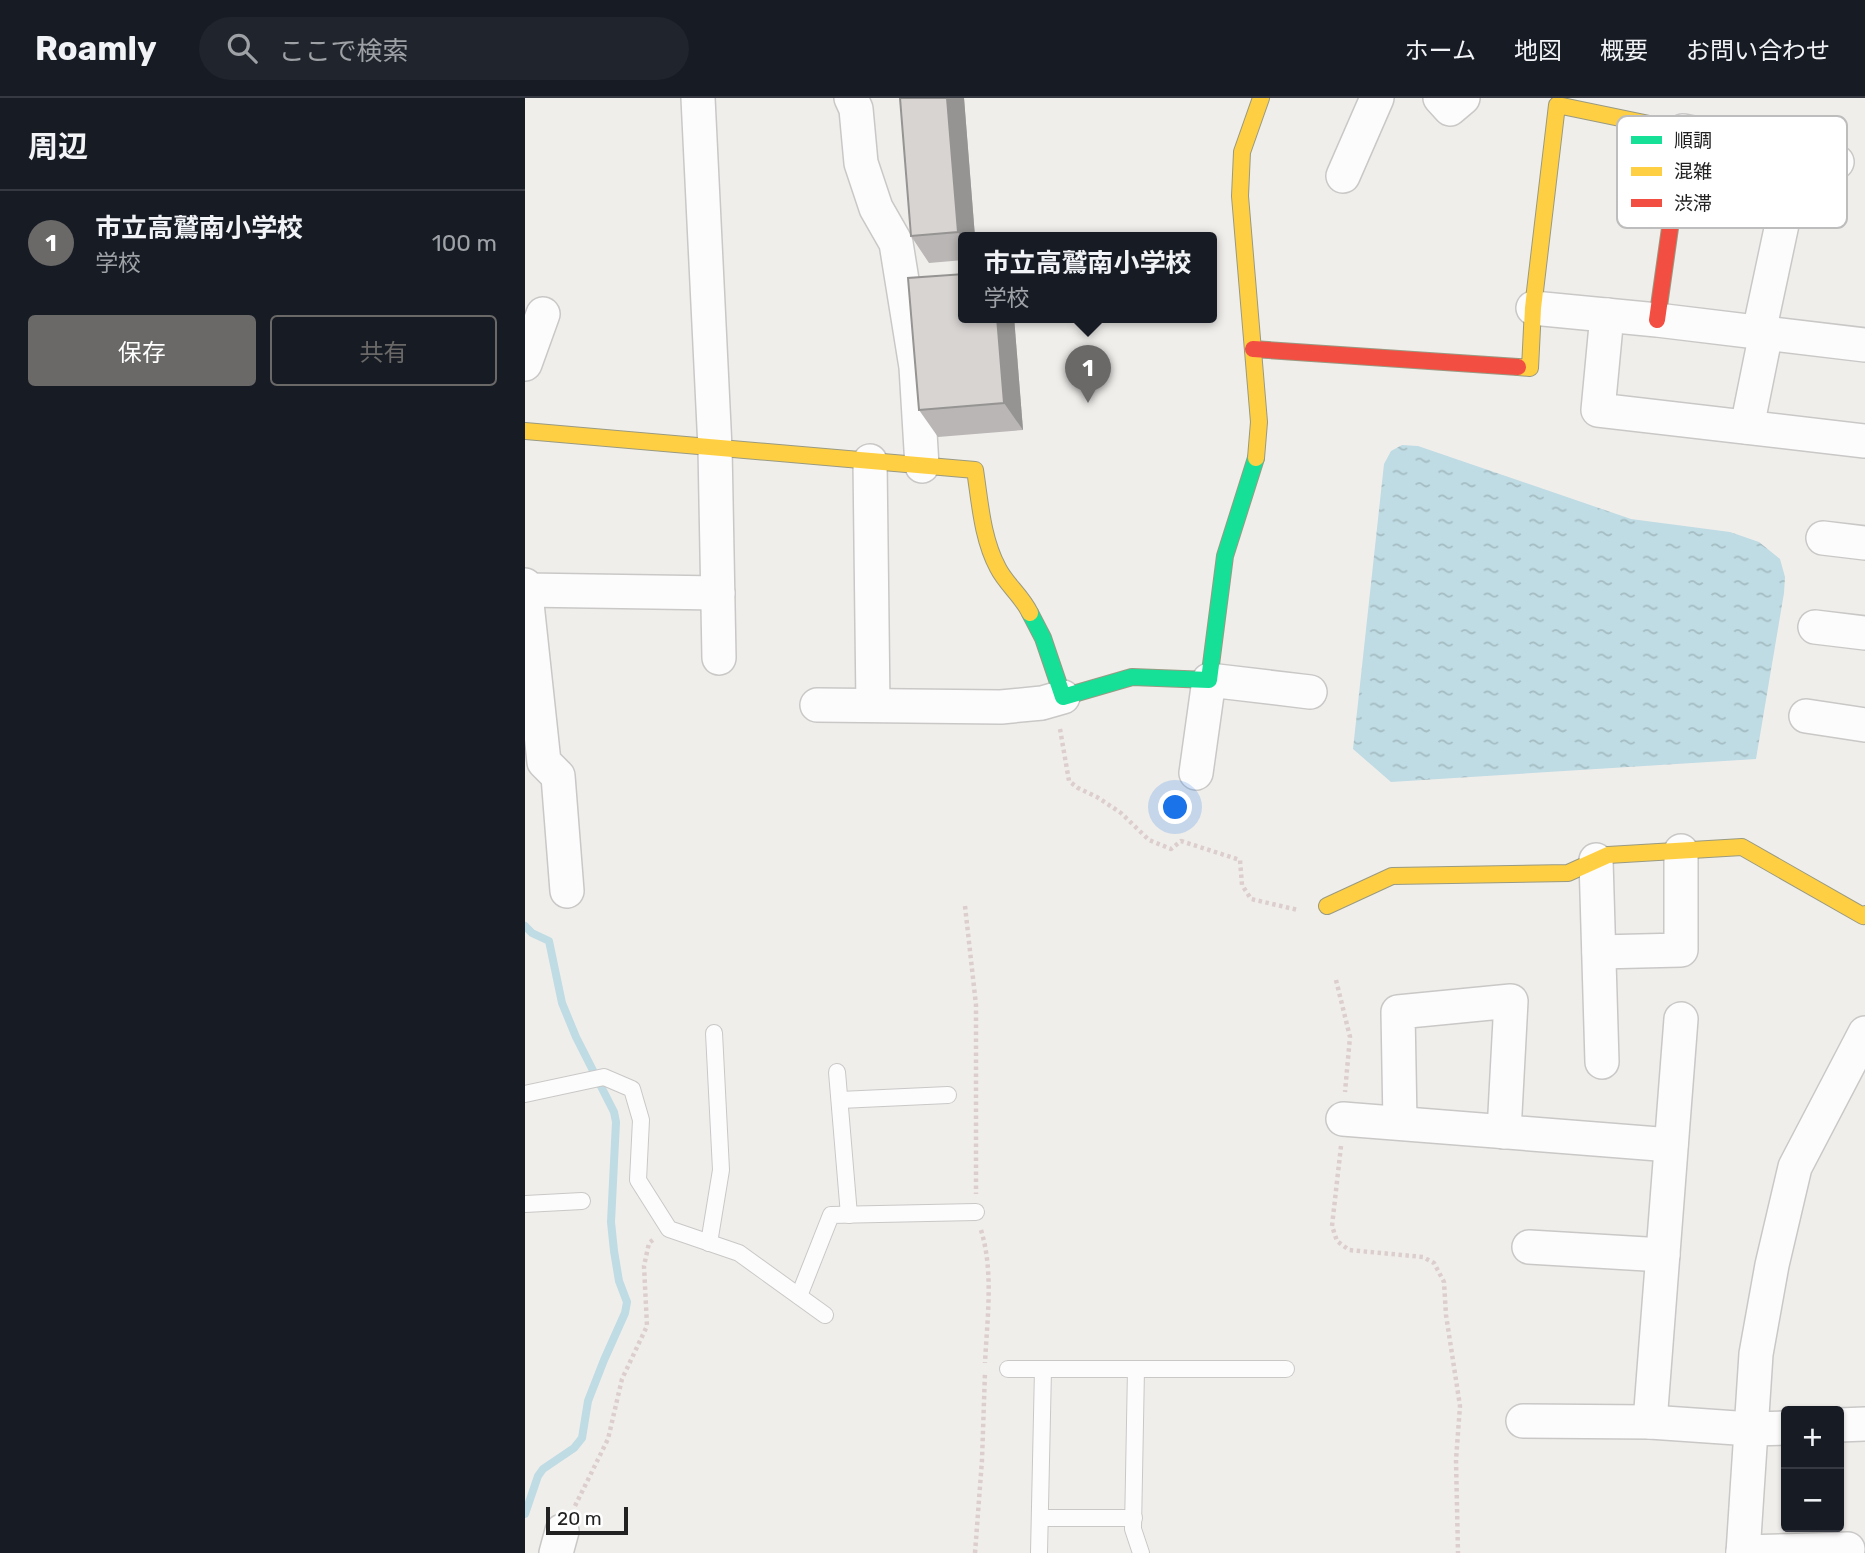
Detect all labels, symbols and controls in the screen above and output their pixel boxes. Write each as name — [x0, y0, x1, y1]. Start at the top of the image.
search box — [199, 17, 689, 80]
text: Roamly — [35, 29, 157, 68]
icon: search — [223, 29, 261, 67]
text: ここで検索 — [279, 36, 409, 67]
text: ホーム — [1405, 37, 1476, 65]
text: 地図 — [1514, 37, 1562, 65]
text: 概要 — [1600, 37, 1648, 65]
text: お問い合わせ — [1686, 37, 1830, 65]
legend — [1617, 116, 1847, 228]
text: 周辺 — [28, 129, 88, 165]
text: 順調 — [1674, 129, 1712, 152]
text: 混雑 — [1674, 160, 1712, 183]
text: 渋滞 — [1674, 192, 1712, 215]
text: 市立高鷲南小学校 — [95, 213, 303, 244]
text: 1 — [45, 229, 57, 257]
text: 100 m — [432, 229, 497, 257]
popup — [958, 232, 1217, 323]
text: 市立高鷲南小学校 — [983, 248, 1192, 279]
text: 学校 — [95, 249, 141, 277]
text: 学校 — [983, 284, 1029, 312]
button: 保存 — [28, 315, 256, 386]
button: 共有 — [270, 315, 497, 386]
pin: 1 — [1065, 345, 1111, 403]
your location — [1158, 790, 1192, 824]
map controls — [1781, 1406, 1844, 1532]
button: + — [1781, 1406, 1844, 1469]
button: − — [1781, 1469, 1844, 1532]
scale bar — [546, 1504, 628, 1536]
text: 20 m — [557, 1507, 602, 1530]

